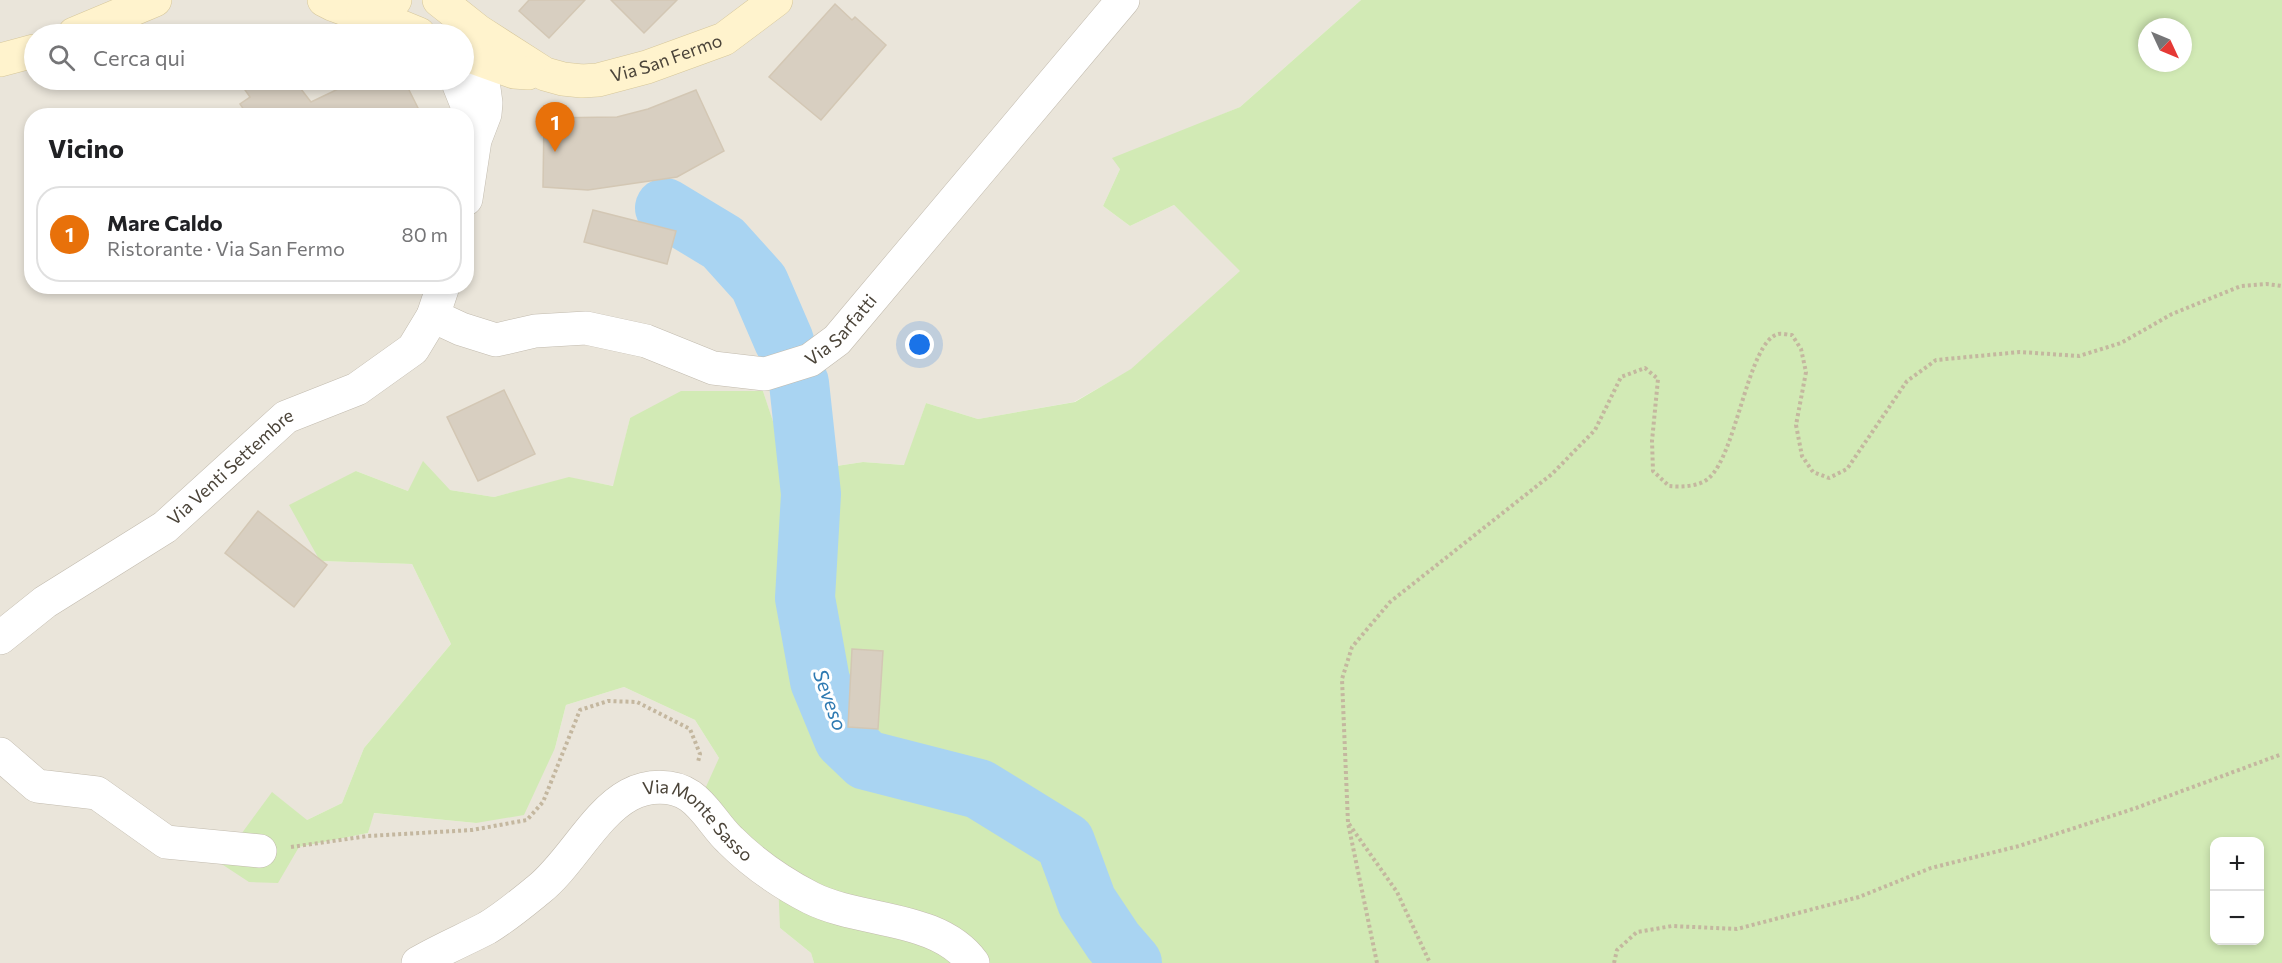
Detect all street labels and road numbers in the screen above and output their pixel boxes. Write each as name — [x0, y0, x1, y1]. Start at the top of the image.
street label: Via San Fermo — [608, 29, 725, 86]
street label: Via Sarfatti — [800, 289, 881, 370]
street label: Via Venti Settembre — [162, 403, 296, 529]
street label: Via Monte Sasso — [641, 775, 758, 866]

